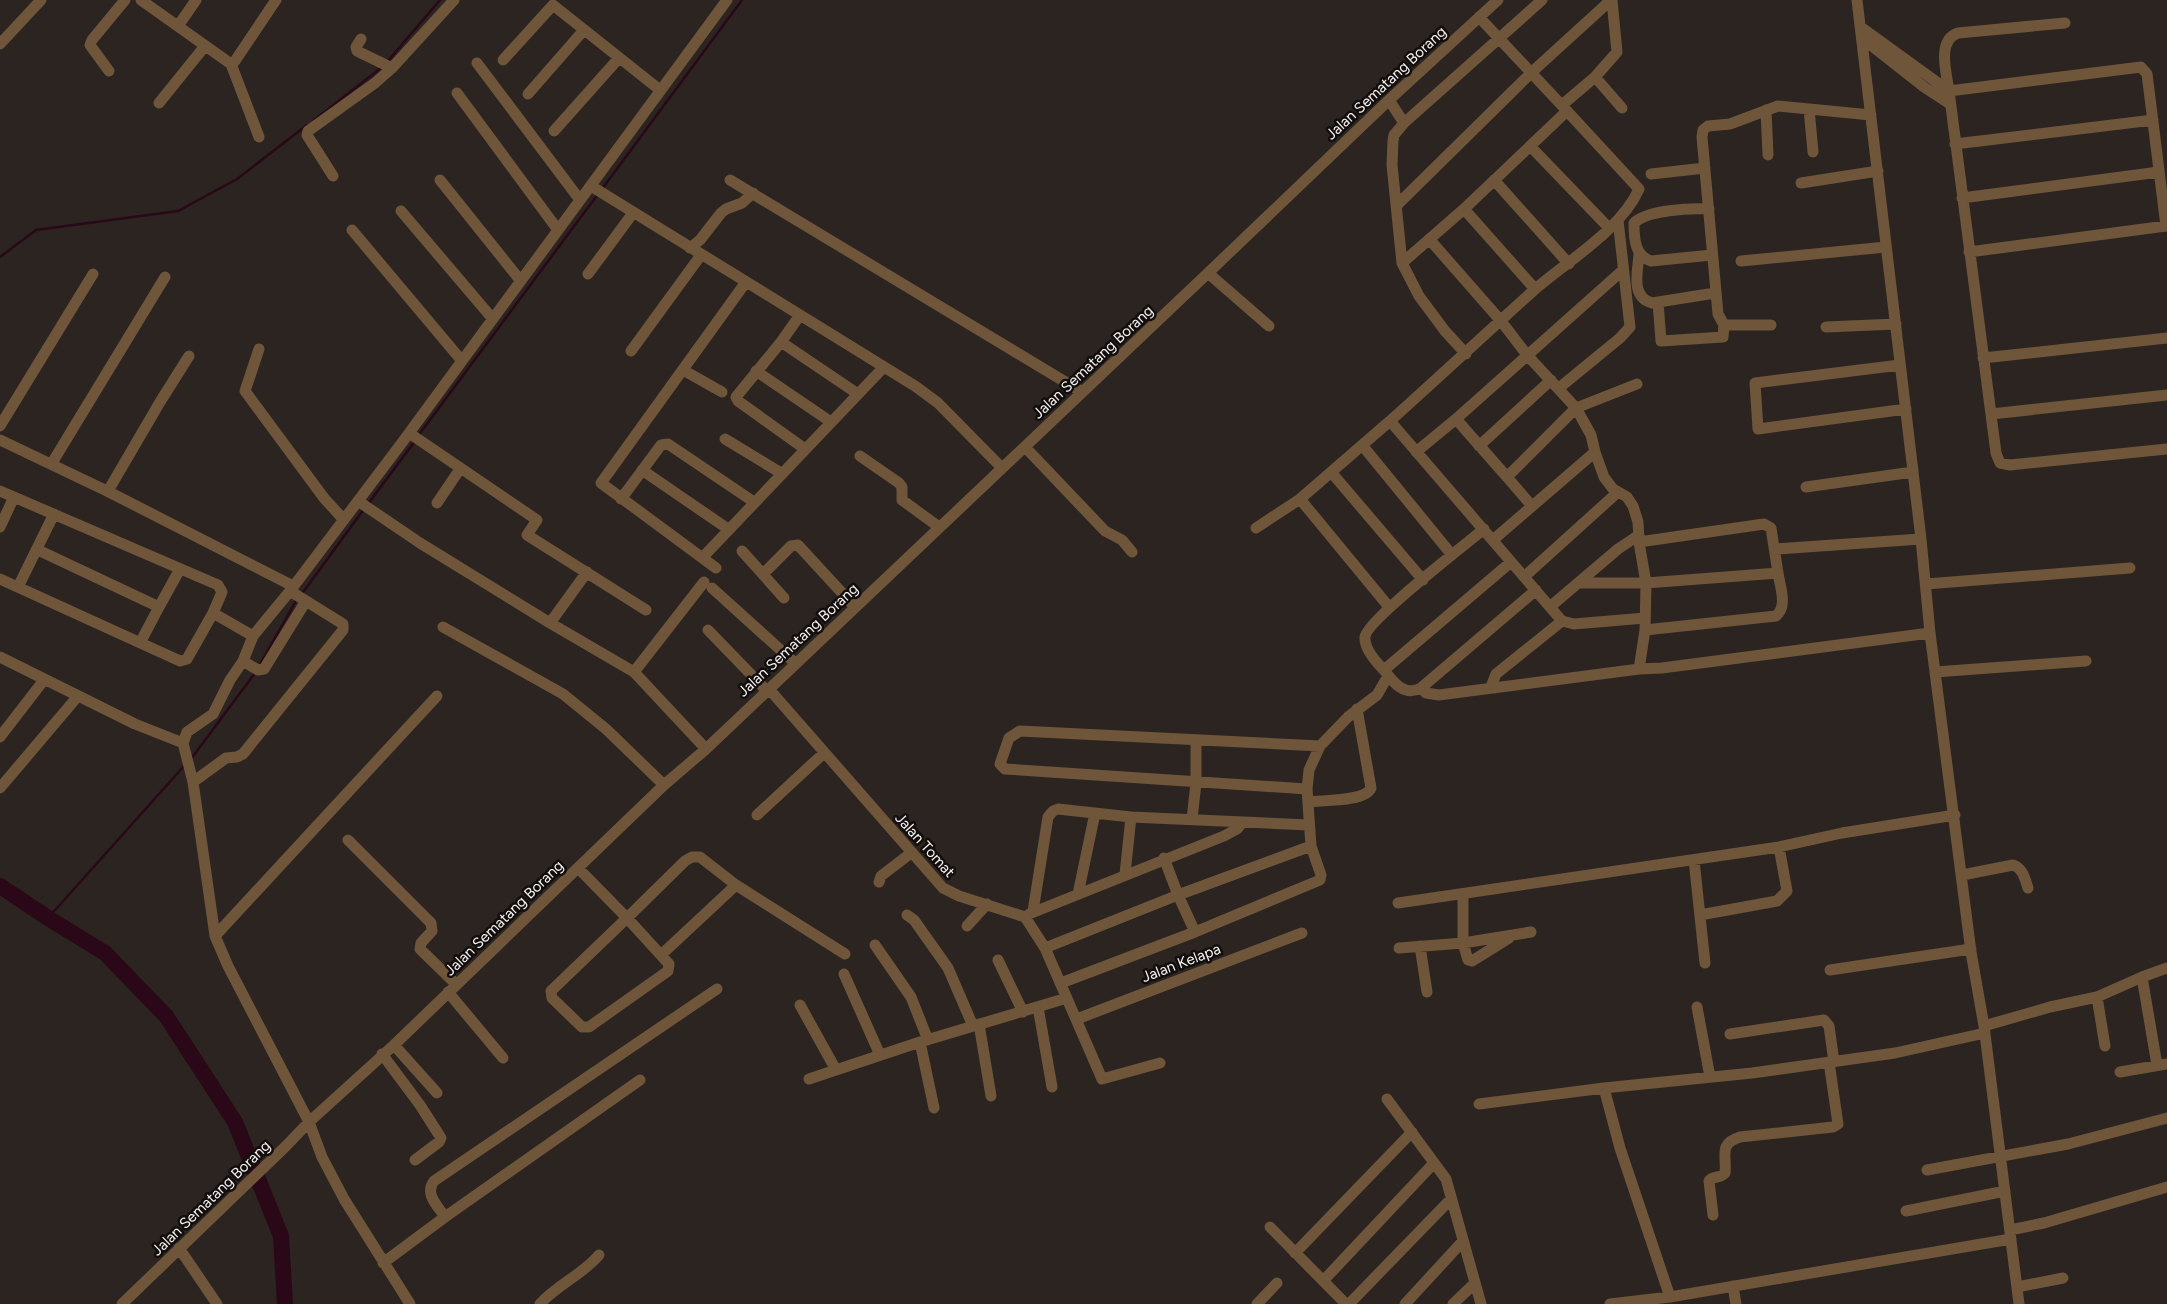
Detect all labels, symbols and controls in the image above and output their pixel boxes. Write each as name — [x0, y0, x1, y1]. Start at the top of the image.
street label: Jalan Sematang Borang — [1322, 22, 1450, 144]
street label: Jalan Sematang Borang — [1029, 301, 1157, 423]
street label: Jalan Sematang Borang — [734, 579, 862, 701]
street label: Jalan Tomat — [891, 809, 959, 881]
street label: Jalan Sematang Borang — [441, 857, 567, 979]
street label: Jalan Kelapa — [1139, 940, 1223, 986]
street label: Jalan Sematang Borang — [148, 1137, 274, 1259]

